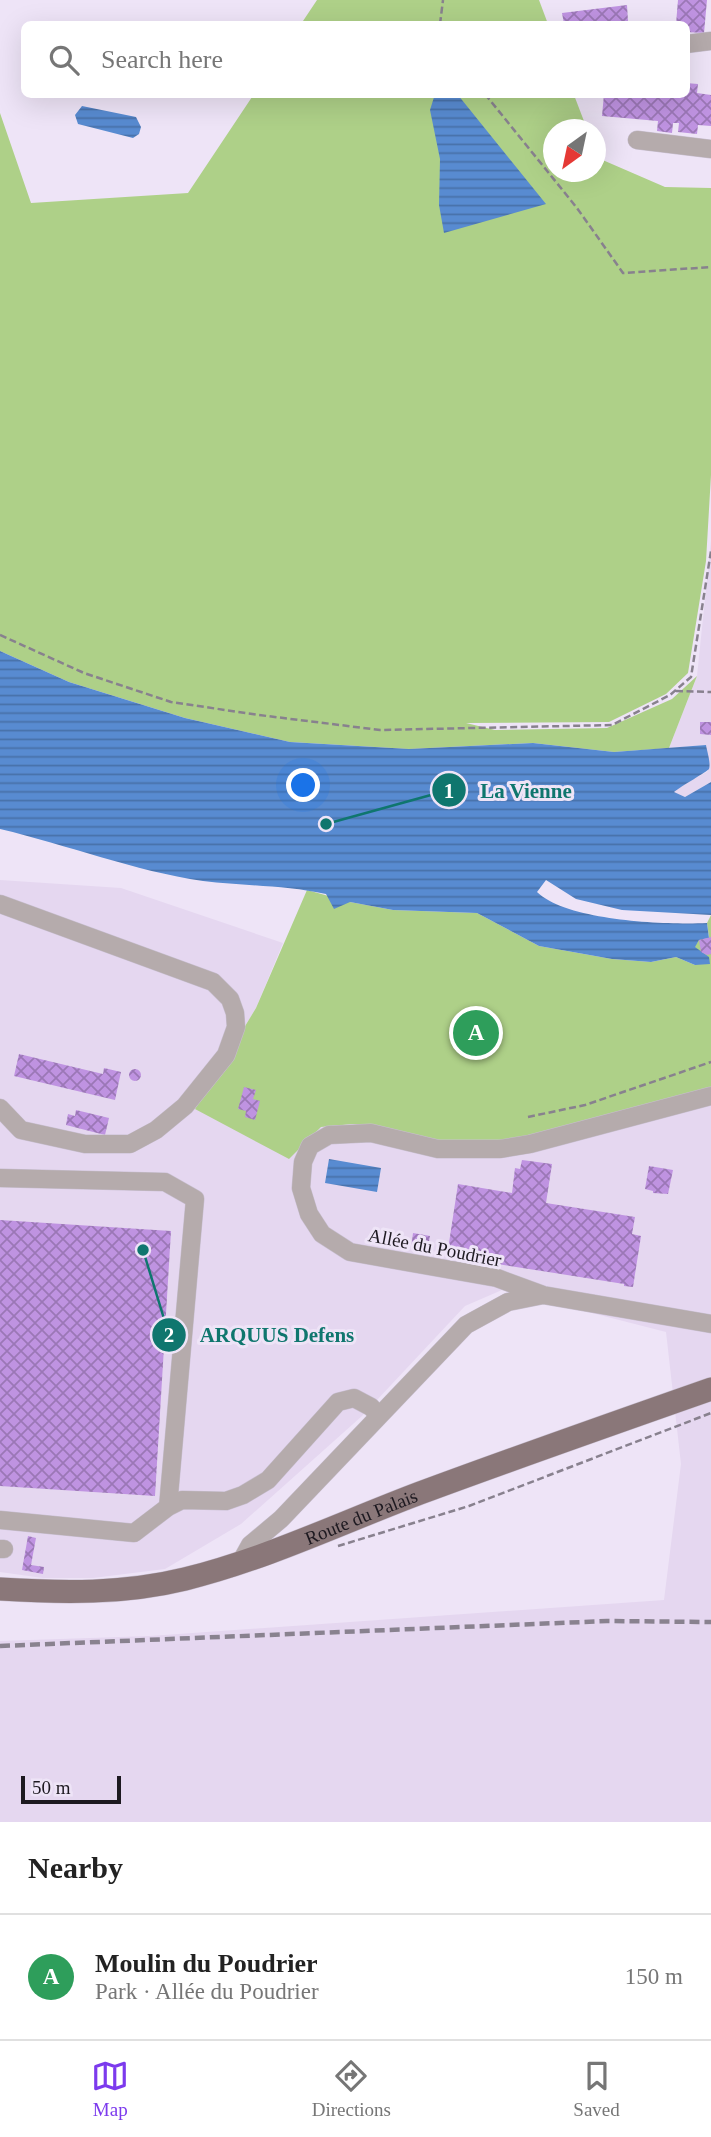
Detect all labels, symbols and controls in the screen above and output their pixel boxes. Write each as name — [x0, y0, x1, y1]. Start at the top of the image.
search box — [21, 21, 690, 98]
icon: search — [45, 41, 83, 79]
text: Search here — [101, 45, 223, 74]
north arrow — [543, 119, 606, 182]
your location — [286, 768, 320, 802]
callout: La Vienne — [431, 769, 586, 811]
text: 1 — [444, 779, 454, 803]
text: La Vienne — [480, 779, 572, 803]
pin: A — [453, 1007, 499, 1059]
street label: Allée du Poudrier — [367, 1224, 504, 1271]
callout: ARQUUS Defens — [151, 1314, 369, 1356]
text: 2 — [164, 1323, 174, 1347]
text: ARQUUS Defens — [200, 1323, 354, 1347]
street label: Route du Palais — [302, 1485, 420, 1549]
scale bar — [21, 1773, 121, 1805]
text: 50 m — [32, 1777, 71, 1798]
text: Nearby — [28, 1851, 123, 1884]
text: Moulin du Poudrier — [95, 1949, 317, 1978]
text: A — [43, 1964, 59, 1989]
text: 150 m — [625, 1964, 683, 1989]
text: Park · Allée du Poudrier — [95, 1979, 319, 2004]
tab: Map — [91, 2057, 129, 2121]
tab: Directions — [312, 2057, 391, 2121]
tab: Saved — [573, 2057, 620, 2121]

